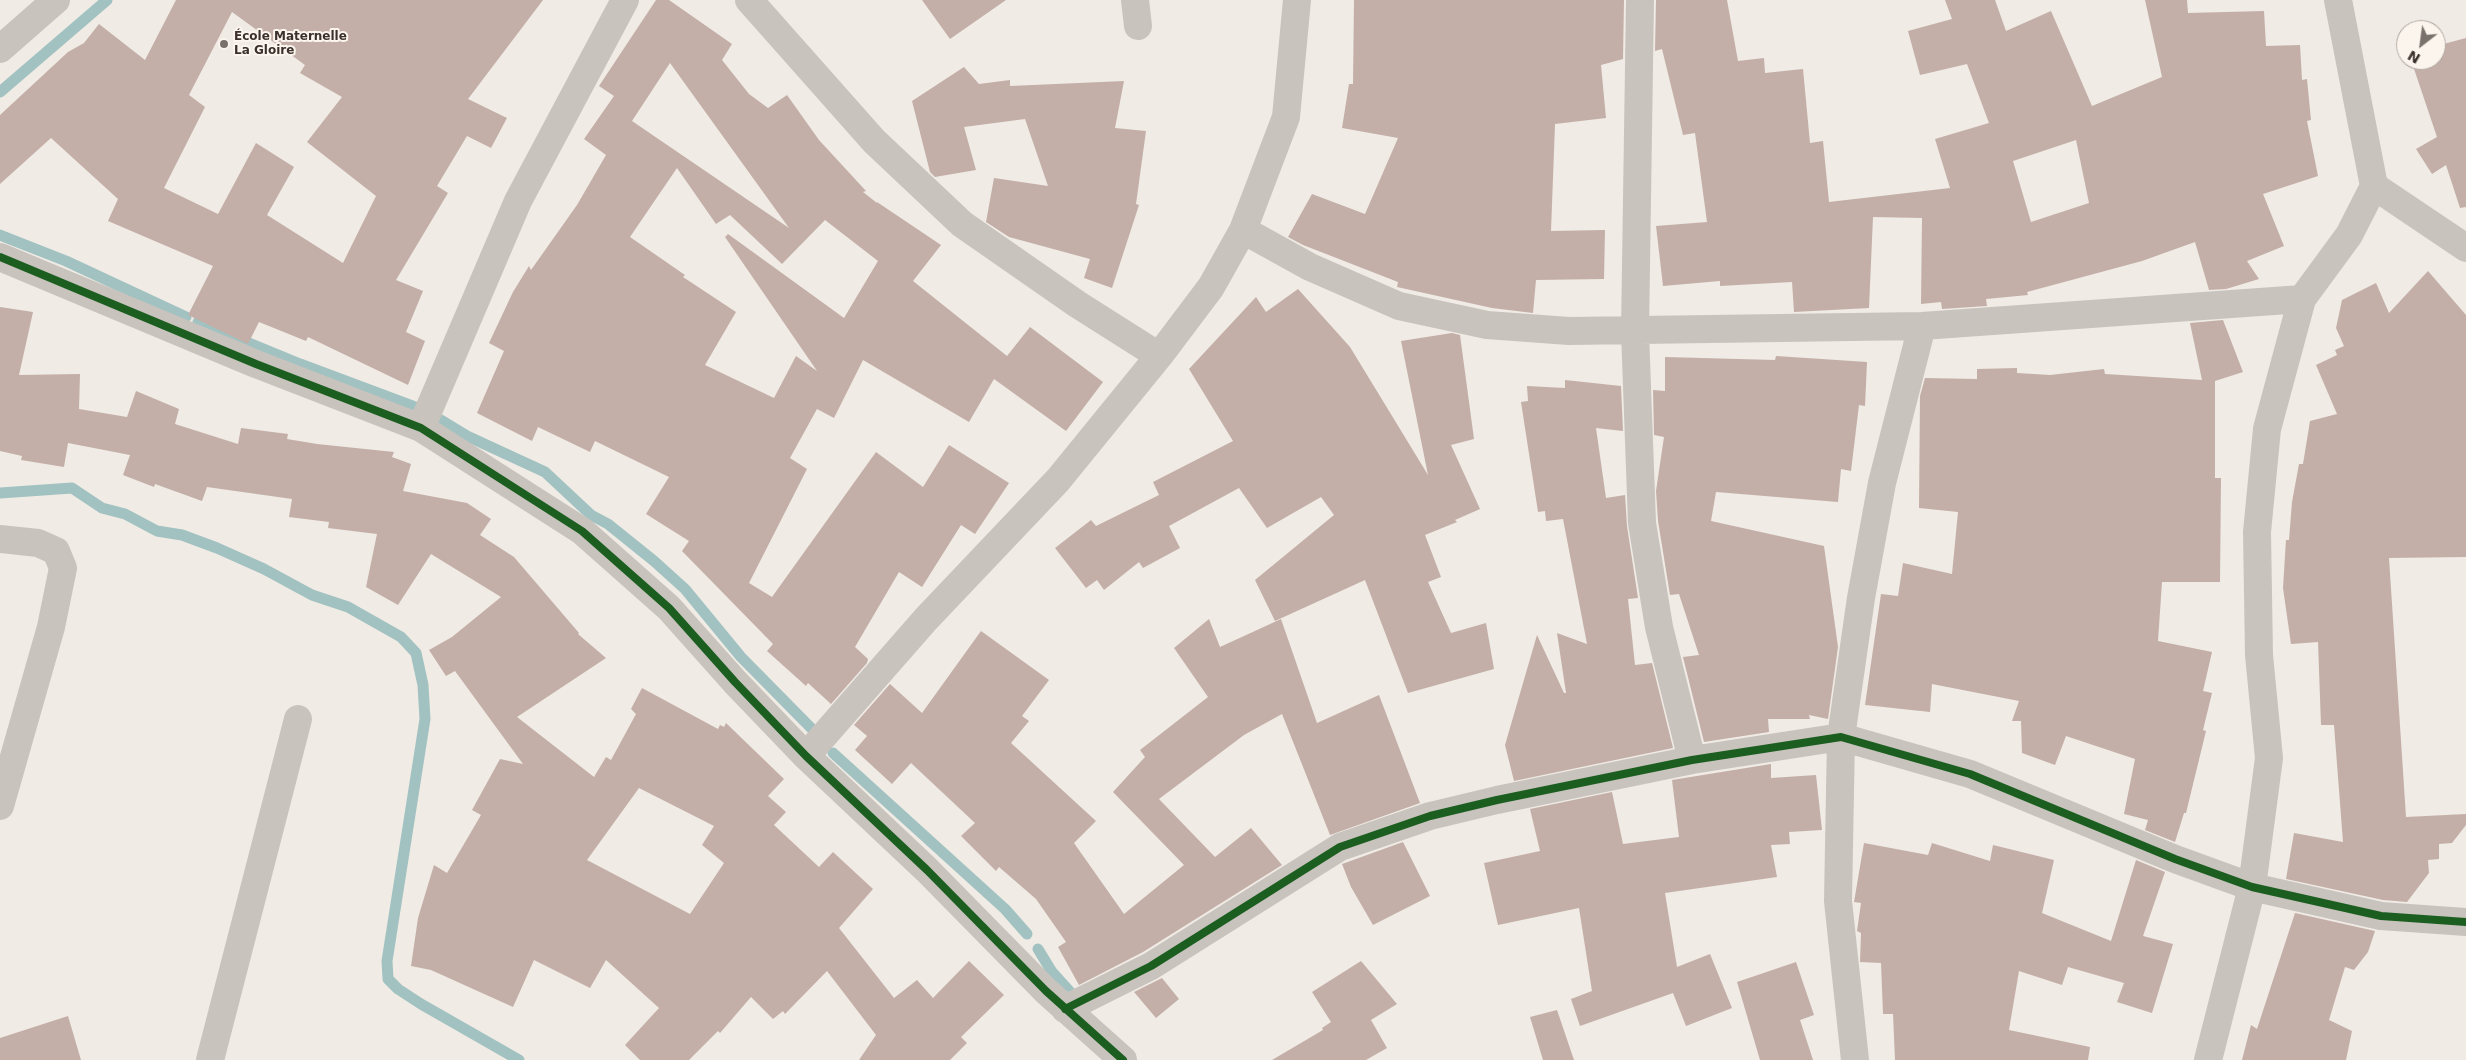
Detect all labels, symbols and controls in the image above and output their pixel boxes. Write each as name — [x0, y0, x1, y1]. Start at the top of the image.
north arrow — [2396, 20, 2446, 70]
place label: École Maternelle La Gloire — [234, 30, 347, 58]
marker: École Maternelle La Gloire — [218, 38, 230, 50]
text: N — [2405, 47, 2423, 67]

